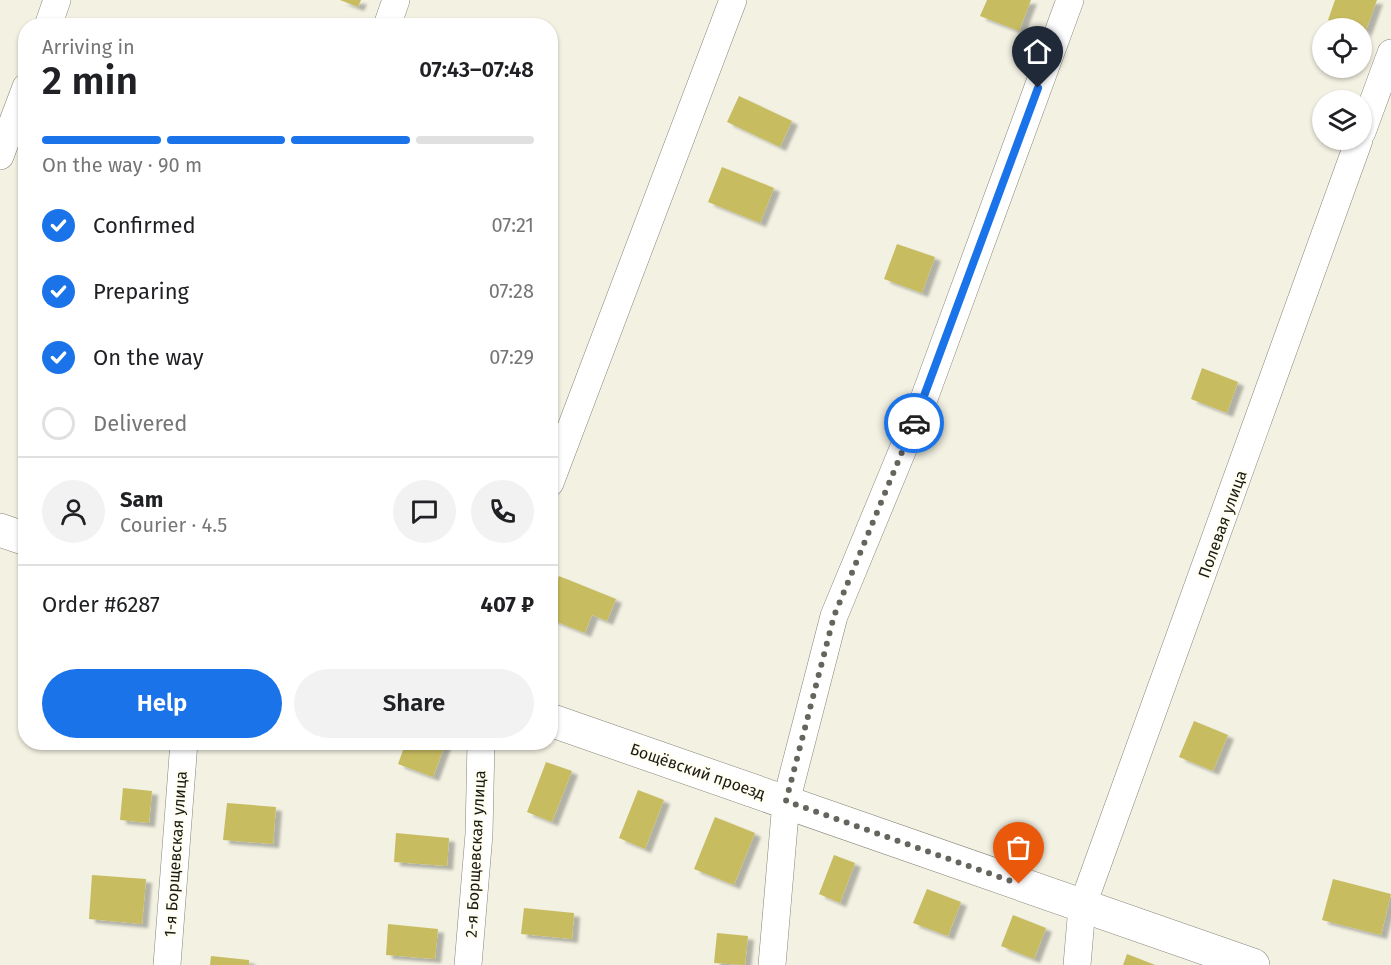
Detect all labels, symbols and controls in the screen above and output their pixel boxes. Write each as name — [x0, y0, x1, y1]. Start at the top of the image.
map controls — [1312, 18, 1372, 150]
button: locate — [1312, 18, 1372, 78]
pin — [1012, 26, 1063, 88]
text: Arriving in — [42, 35, 135, 59]
icon: home — [1021, 35, 1054, 68]
text: 07:43–07:48 — [419, 56, 534, 83]
text: 2 min — [42, 58, 138, 104]
button: layers — [1312, 90, 1372, 150]
text: On the way · 90 m — [42, 153, 202, 177]
icon: check — [42, 209, 75, 242]
text: Confirmed — [93, 212, 196, 239]
text: 07:21 — [492, 213, 534, 237]
icon: check — [42, 275, 75, 308]
text: Preparing — [93, 278, 189, 305]
text: 07:28 — [489, 279, 534, 303]
icon: check — [42, 341, 75, 374]
text: On the way — [93, 344, 204, 371]
text: 07:29 — [489, 345, 534, 369]
courier — [884, 393, 944, 453]
icon: car — [898, 407, 931, 440]
text: Delivered — [93, 410, 188, 437]
street label: Полевая улица — [1194, 468, 1251, 581]
button: person — [42, 480, 105, 543]
button: chat — [393, 480, 456, 543]
button: phone — [471, 480, 534, 543]
text: Sam — [120, 486, 163, 513]
text: Courier · 4.5 — [120, 513, 227, 537]
text: Order #6287 — [42, 591, 160, 618]
text: 407 ₽ — [481, 591, 534, 618]
button: Help — [42, 669, 282, 738]
button: Share — [294, 669, 534, 738]
street label: Бощёвский проезд — [628, 739, 768, 804]
street label: 1-я Борщевская улица — [160, 770, 191, 938]
street label: 2-я Борщевская улица — [462, 770, 489, 938]
pin — [993, 822, 1044, 884]
icon: bag — [1002, 831, 1035, 864]

